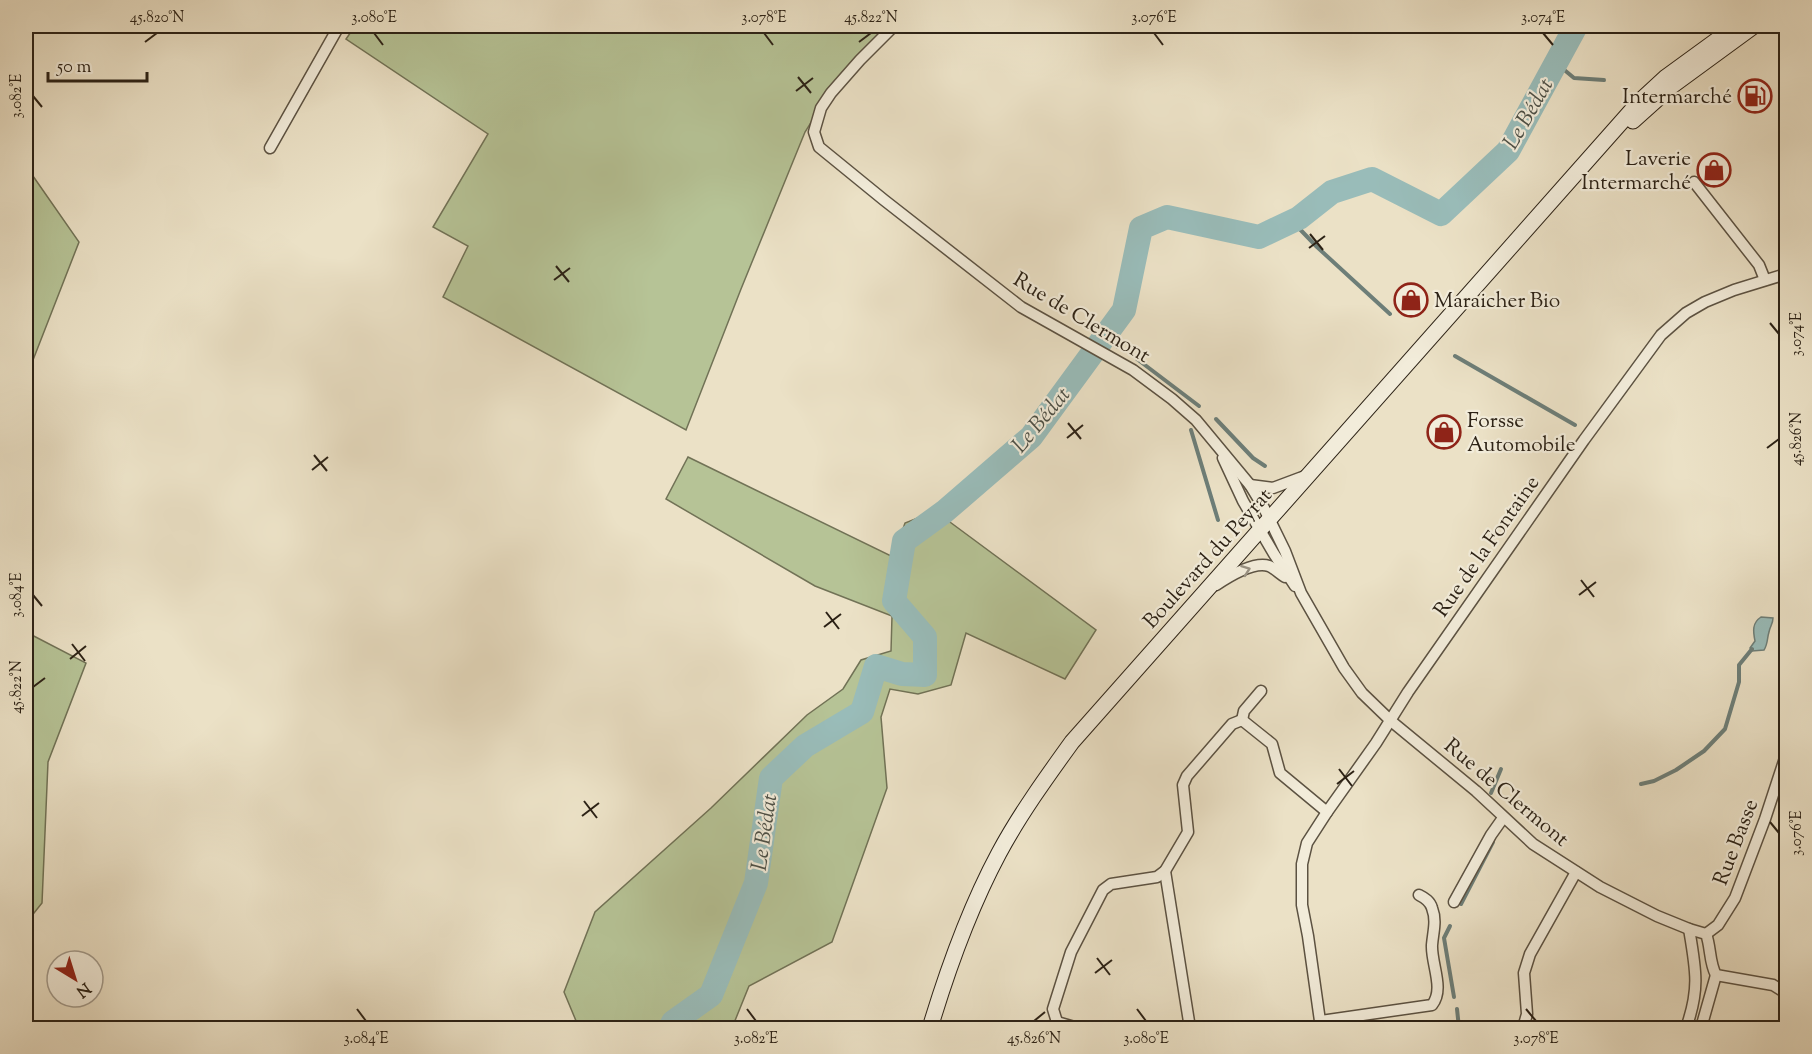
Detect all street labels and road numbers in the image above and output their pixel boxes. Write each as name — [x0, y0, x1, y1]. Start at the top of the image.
street label: Rue de Clermont — [1007, 266, 1155, 371]
street label: Rue de la Fontaine — [1428, 470, 1548, 624]
street label: Boulevard du Peyrat — [1137, 482, 1280, 636]
street label: Rue de Clermont — [1437, 732, 1575, 855]
street label: Rue Basse — [1707, 795, 1767, 890]

